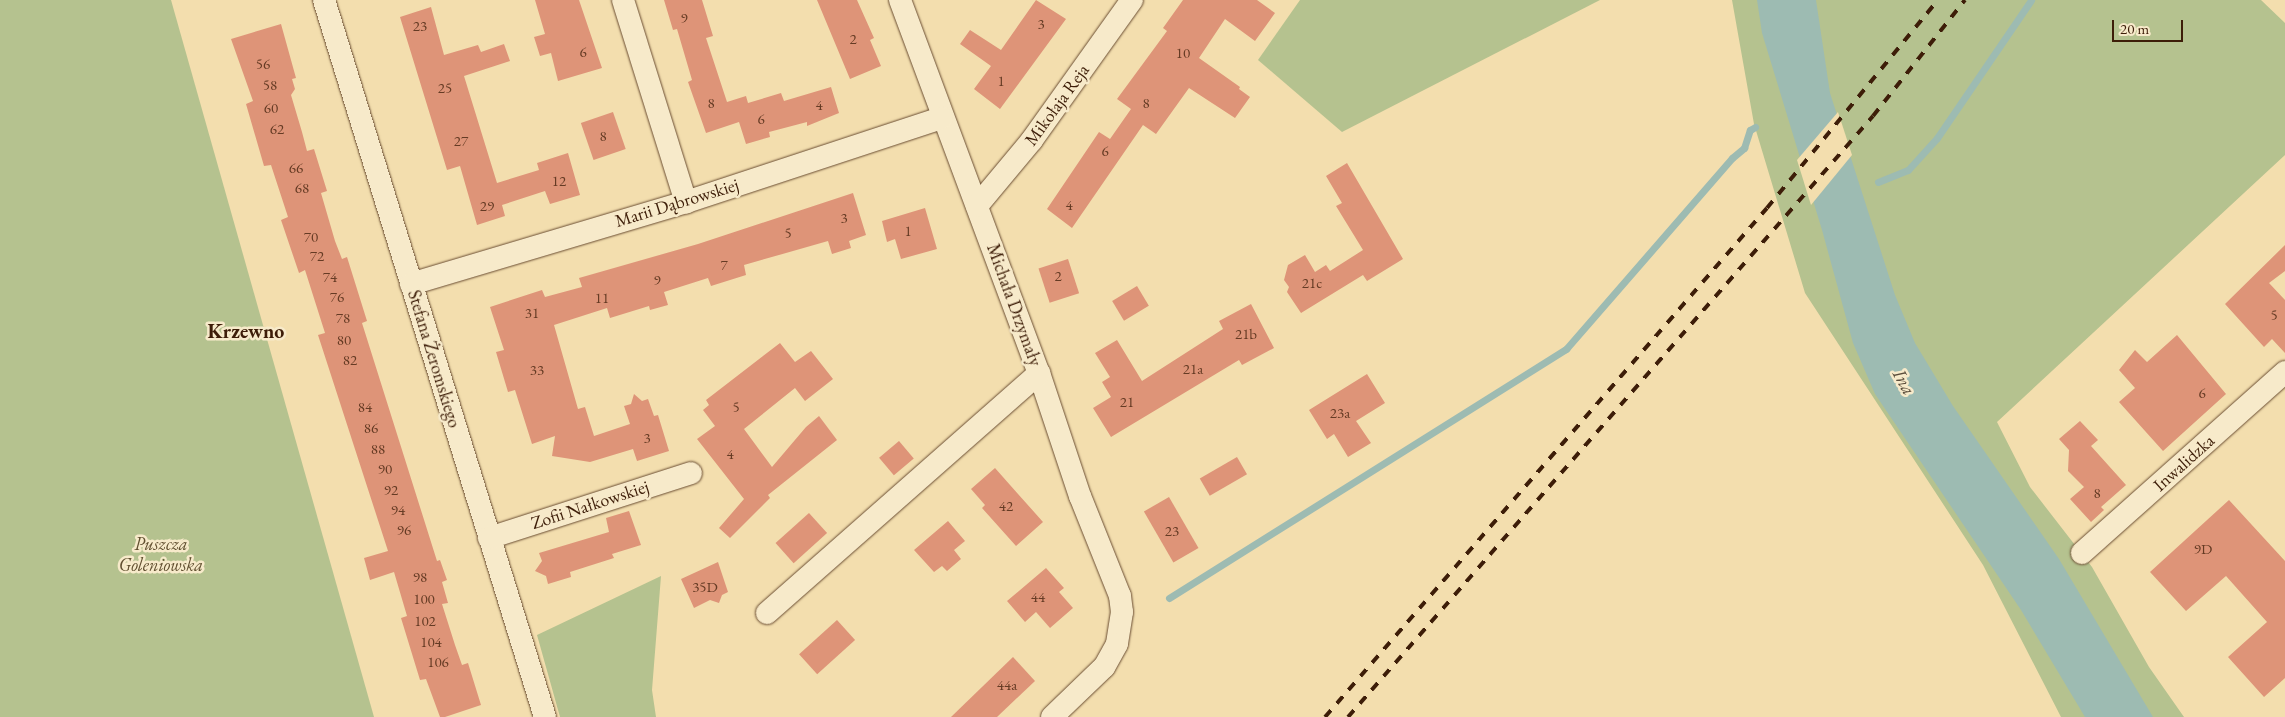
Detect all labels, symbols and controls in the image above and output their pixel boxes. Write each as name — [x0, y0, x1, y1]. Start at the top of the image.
house number: 9 — [680, 9, 688, 27]
scale bar — [2115, 10, 2186, 42]
house number: 3 — [1037, 15, 1045, 33]
house number: 23 — [413, 17, 427, 35]
text: 20 m — [2120, 19, 2149, 38]
house number: 2 — [849, 30, 857, 48]
house number: 6 — [579, 43, 587, 61]
house number: 10 — [1176, 44, 1190, 62]
house number: 56 — [256, 55, 270, 73]
street label: Mikołaja Reja — [1020, 60, 1094, 150]
house number: 1 — [997, 72, 1005, 90]
house number: 58 — [263, 76, 277, 94]
house number: 25 — [438, 79, 452, 97]
house number: 8 — [707, 94, 715, 112]
house number: 8 — [1142, 94, 1150, 112]
house number: 4 — [815, 96, 823, 114]
house number: 60 — [264, 99, 278, 117]
house number: 6 — [757, 110, 765, 128]
house number: 62 — [270, 120, 284, 138]
house number: 8 — [599, 127, 607, 145]
house number: 27 — [454, 132, 468, 150]
house number: 6 — [1101, 142, 1109, 160]
house number: 66 — [289, 159, 303, 177]
house number: 12 — [552, 172, 566, 190]
street label: Marii Dąbrowskiej — [613, 174, 741, 232]
house number: 68 — [295, 179, 309, 197]
house number: 4 — [1065, 196, 1073, 214]
house number: 29 — [480, 197, 494, 215]
house number: 3 — [840, 209, 848, 227]
house number: 1 — [904, 222, 912, 240]
house number: 5 — [784, 224, 792, 242]
house number: 70 — [304, 228, 318, 246]
street label: Michała Drzymały — [982, 241, 1046, 369]
house number: 72 — [310, 247, 324, 265]
house number: 7 — [720, 256, 728, 274]
house number: 2 — [1054, 267, 1062, 285]
house number: 74 — [323, 268, 337, 286]
house number: 9 — [653, 271, 661, 289]
house number: 21c — [1302, 274, 1322, 292]
street label: Stefana Żeromskiego — [403, 287, 465, 431]
house number: 76 — [330, 288, 344, 306]
house number: 11 — [595, 289, 609, 307]
house number: 31 — [525, 304, 539, 322]
house number: 5 — [2270, 306, 2278, 324]
house number: 78 — [336, 309, 350, 327]
district label: Krzewno — [208, 319, 284, 343]
house number: 21b — [1235, 325, 1257, 343]
house number: 80 — [337, 331, 351, 349]
house number: 82 — [343, 351, 357, 369]
house number: 21a — [1183, 360, 1203, 378]
house number: 33 — [530, 361, 544, 379]
water label: Ina — [1888, 365, 1920, 399]
house number: 6 — [2198, 384, 2206, 402]
house number: 21 — [1120, 393, 1134, 411]
house number: 84 — [358, 398, 372, 416]
house number: 5 — [732, 398, 740, 416]
house number: 23a — [1330, 404, 1350, 422]
house number: 86 — [364, 419, 378, 437]
house number: 3 — [643, 429, 651, 447]
street label: Inwalidzka — [2149, 430, 2219, 496]
house number: 88 — [371, 440, 385, 458]
house number: 4 — [726, 445, 734, 463]
house number: 90 — [378, 460, 392, 478]
street label: Zofii Nałkowskiej — [528, 476, 652, 534]
house number: 92 — [384, 481, 398, 499]
house number: 8 — [2093, 484, 2101, 502]
house number: 42 — [999, 497, 1013, 515]
house number: 94 — [391, 501, 405, 519]
house number: 96 — [397, 521, 411, 539]
house number: 23 — [1165, 522, 1179, 540]
park label: Puszcza Goleniowska — [119, 534, 203, 576]
house number: 9D — [2194, 540, 2212, 558]
house number: 98 — [413, 568, 427, 586]
house number: 35D — [692, 578, 718, 596]
house number: 44 — [1031, 588, 1045, 606]
house number: 100 — [413, 590, 435, 608]
house number: 102 — [414, 612, 436, 630]
house number: 104 — [420, 633, 442, 651]
house number: 106 — [427, 653, 449, 671]
house number: 44a — [997, 676, 1017, 694]

